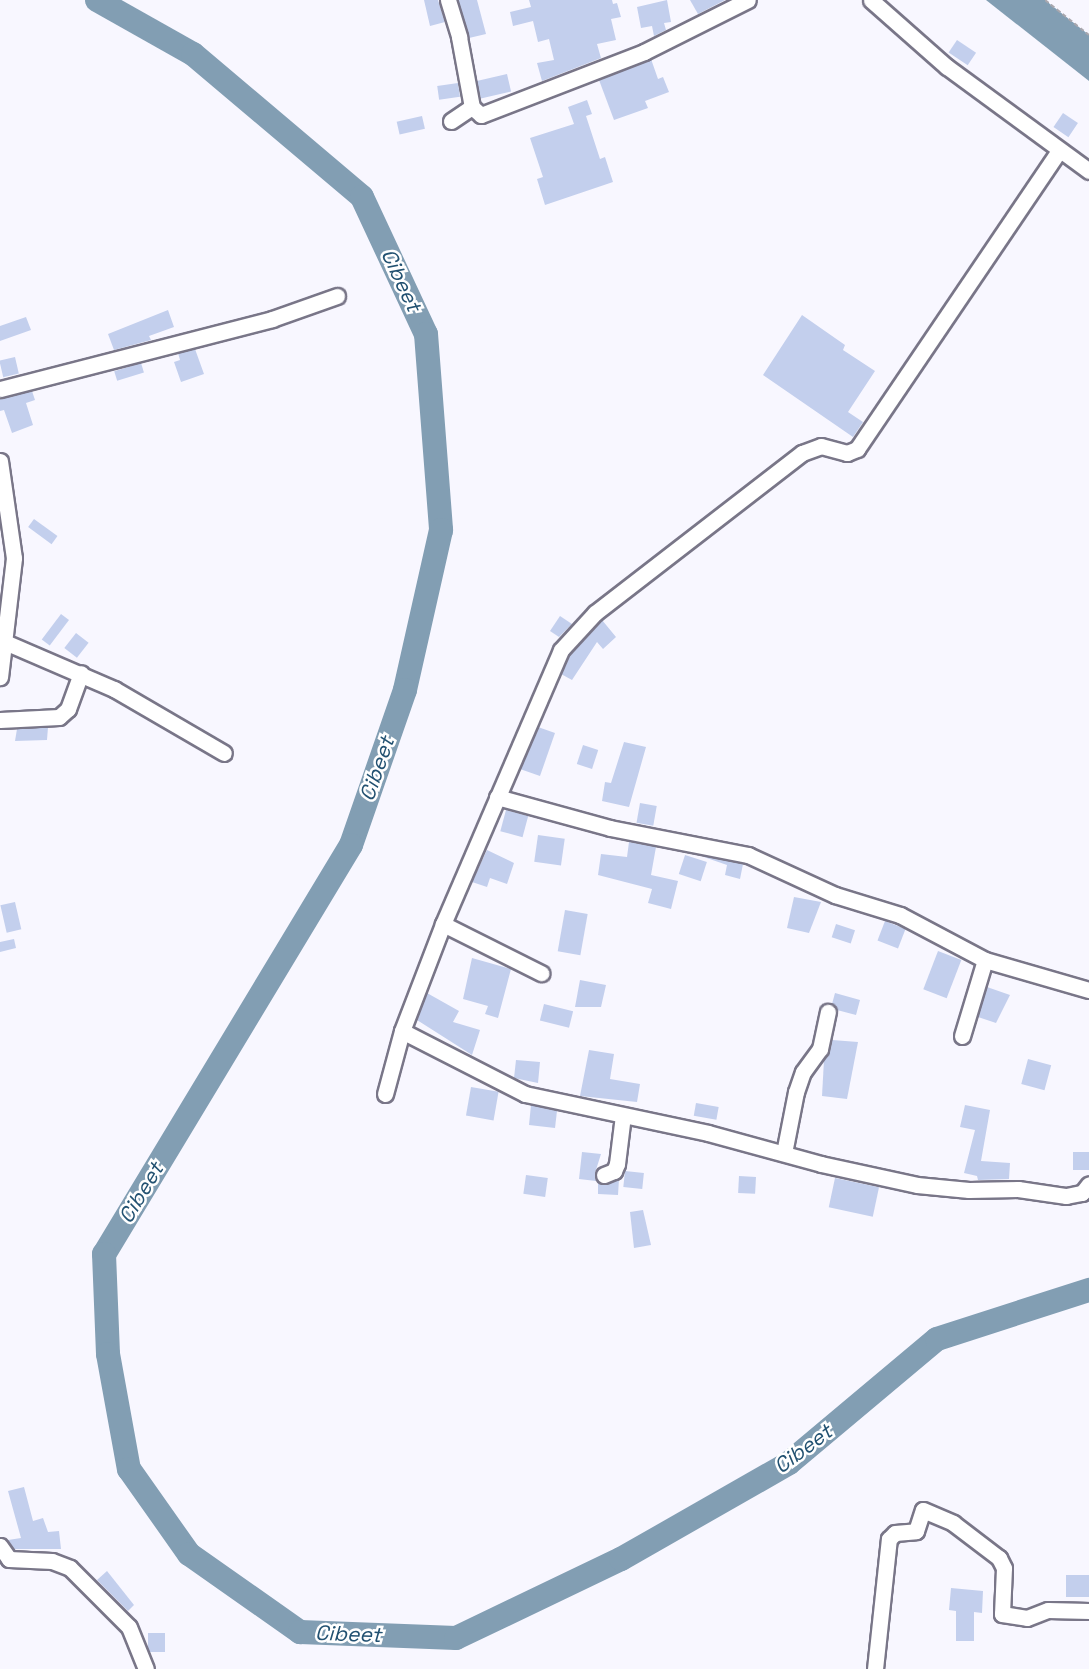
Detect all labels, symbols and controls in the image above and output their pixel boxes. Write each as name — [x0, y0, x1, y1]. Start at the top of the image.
water label: Cibeet — [376, 245, 426, 315]
water label: Cibeet — [354, 734, 400, 804]
water label: Cibeet — [113, 1158, 169, 1228]
water label: Cibeet — [769, 1419, 837, 1479]
water label: Cibeet — [314, 1620, 382, 1648]

